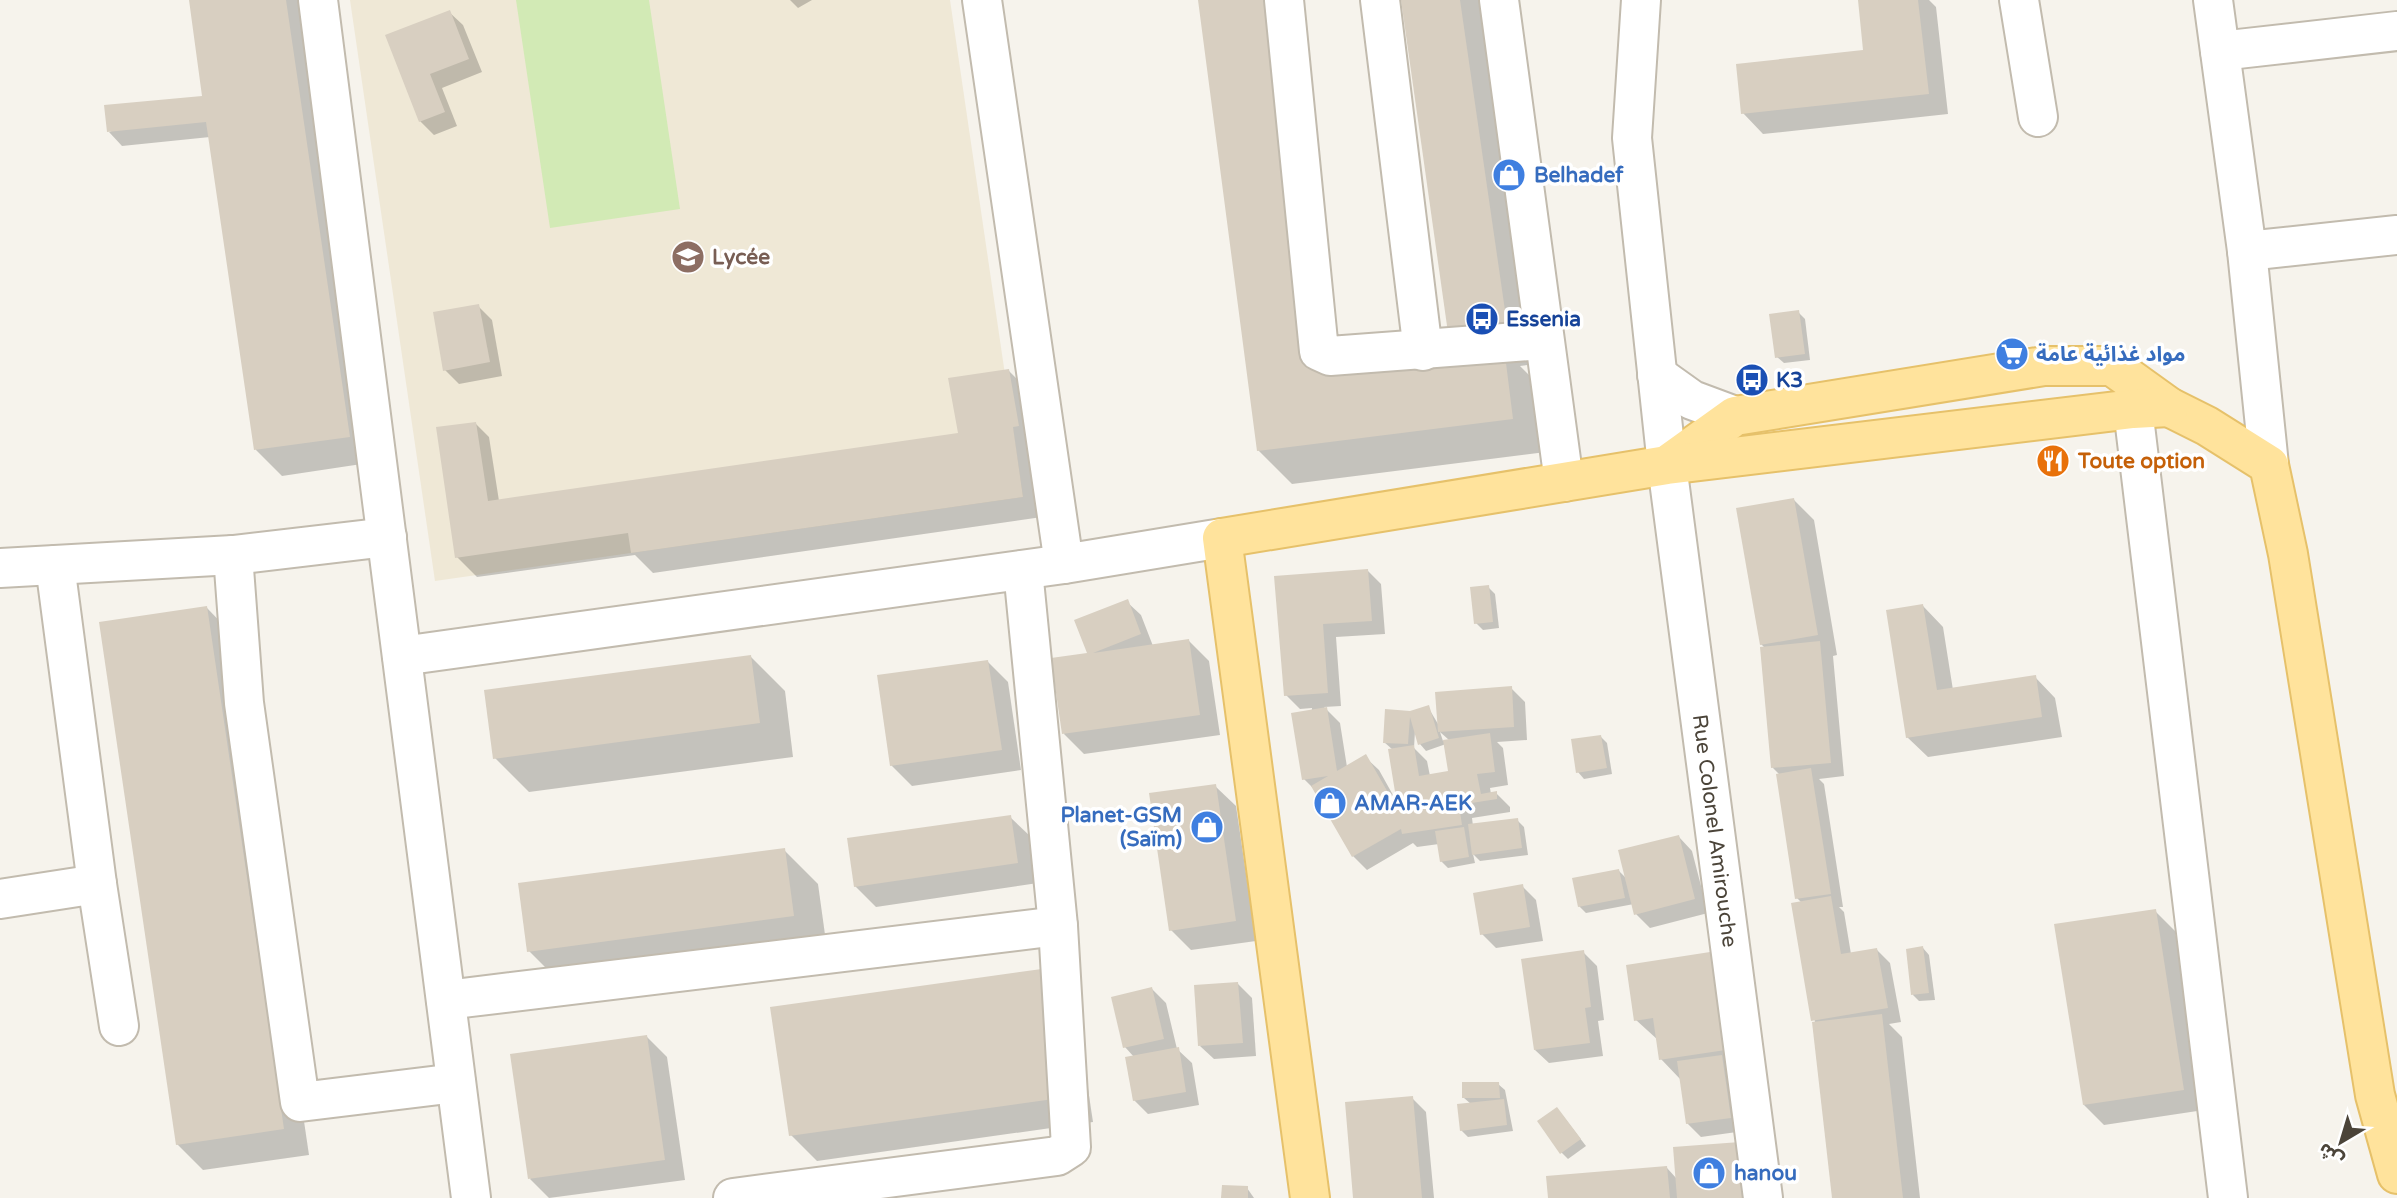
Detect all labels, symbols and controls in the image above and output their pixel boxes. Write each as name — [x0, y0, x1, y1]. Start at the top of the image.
shop icon: Belhadef — [1490, 156, 1528, 194]
place label: Belhadef — [1534, 163, 1624, 188]
school or university icon: Lycée — [669, 238, 707, 276]
place label: Lycée — [712, 245, 770, 270]
bus stop icon: Essenia — [1463, 300, 1501, 338]
place label: Essenia — [1506, 307, 1581, 332]
supermarket icon: مواد غذائية عامة — [1993, 335, 2031, 373]
place label: مواد غذائية عامة — [2036, 342, 2185, 367]
bus stop icon: K3 — [1733, 361, 1771, 399]
place label: K3 — [1776, 368, 1803, 393]
restaurant icon: Toute option — [2034, 442, 2072, 480]
place label: Toute option — [2077, 449, 2205, 474]
street label: Rue Colonel Amirouche — [1687, 713, 1743, 949]
shop icon: AMAR-AEK — [1311, 784, 1349, 822]
place label: AMAR-AEK — [1354, 791, 1472, 816]
place label: Planet-GSM (Saïm) — [1061, 803, 1182, 852]
shop icon: Planet-GSM (Saïm) — [1188, 808, 1226, 846]
north arrow — [2306, 1107, 2376, 1177]
text: ش — [2314, 1138, 2348, 1171]
shop icon: hanou — [1690, 1154, 1728, 1192]
place label: hanou — [1734, 1161, 1797, 1186]

